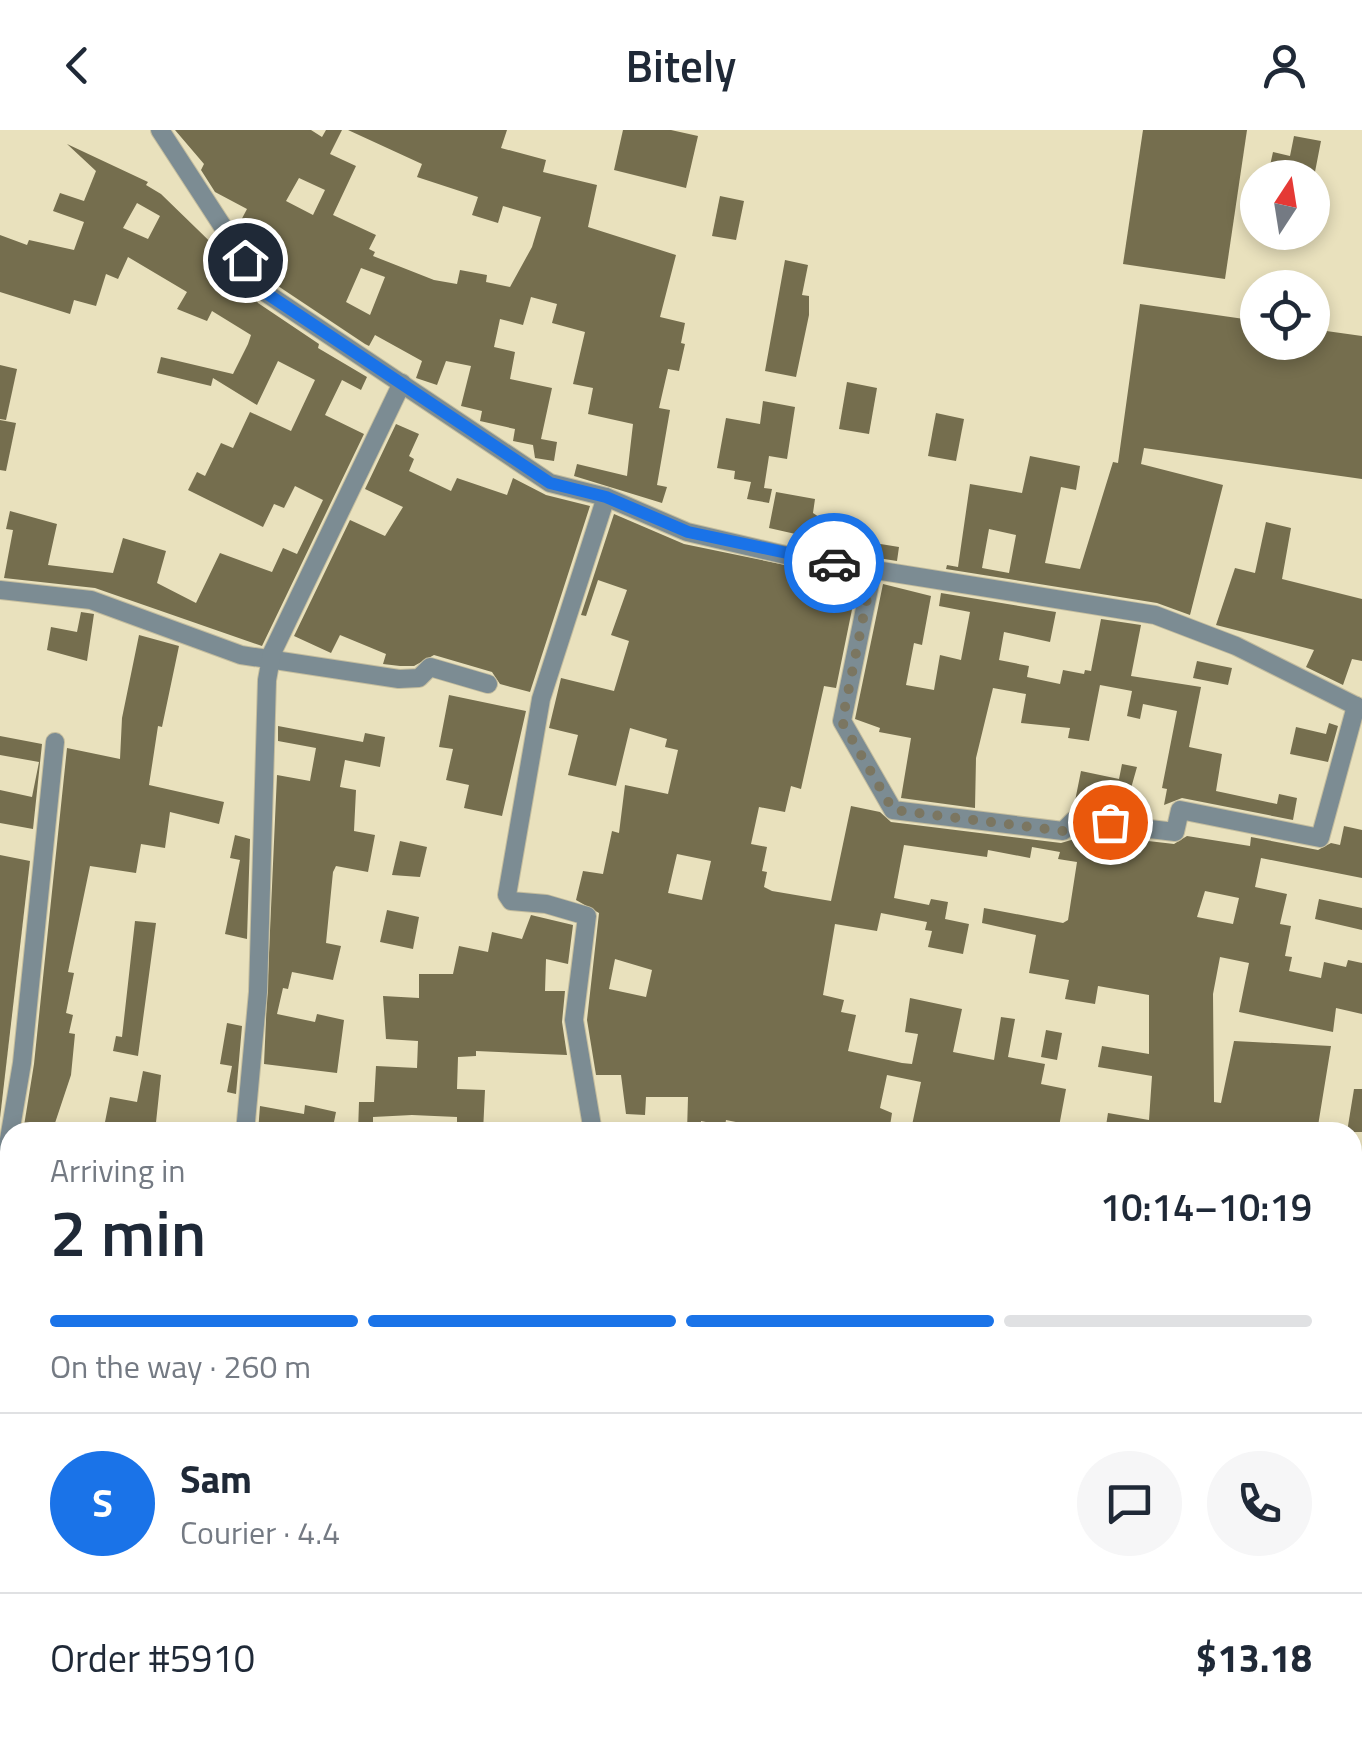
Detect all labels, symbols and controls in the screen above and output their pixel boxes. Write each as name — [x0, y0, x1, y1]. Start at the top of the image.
text: Bitely — [626, 31, 736, 99]
icon: back — [50, 38, 105, 93]
icon: person — [1257, 38, 1312, 93]
north arrow — [1240, 160, 1330, 250]
map controls — [1240, 160, 1330, 360]
pin — [203, 218, 288, 303]
icon: home — [218, 233, 273, 288]
button: locate — [1240, 270, 1330, 360]
courier — [784, 513, 884, 613]
icon: car — [807, 536, 862, 591]
pin — [1068, 780, 1153, 865]
icon: bag — [1083, 795, 1138, 850]
text: Arriving in — [50, 1146, 186, 1194]
text: 10:14–10:19 — [1100, 1178, 1312, 1236]
text: 2 min — [50, 1182, 206, 1281]
text: On the way · 260 m — [50, 1342, 311, 1390]
text: Sam — [180, 1450, 252, 1508]
button: chat — [1077, 1451, 1182, 1556]
button: phone — [1207, 1451, 1312, 1556]
text: S — [92, 1474, 113, 1532]
text: Courier · 4.4 — [180, 1508, 340, 1556]
text: Order #5910 — [50, 1629, 255, 1687]
text: $13.18 — [1196, 1629, 1312, 1687]

